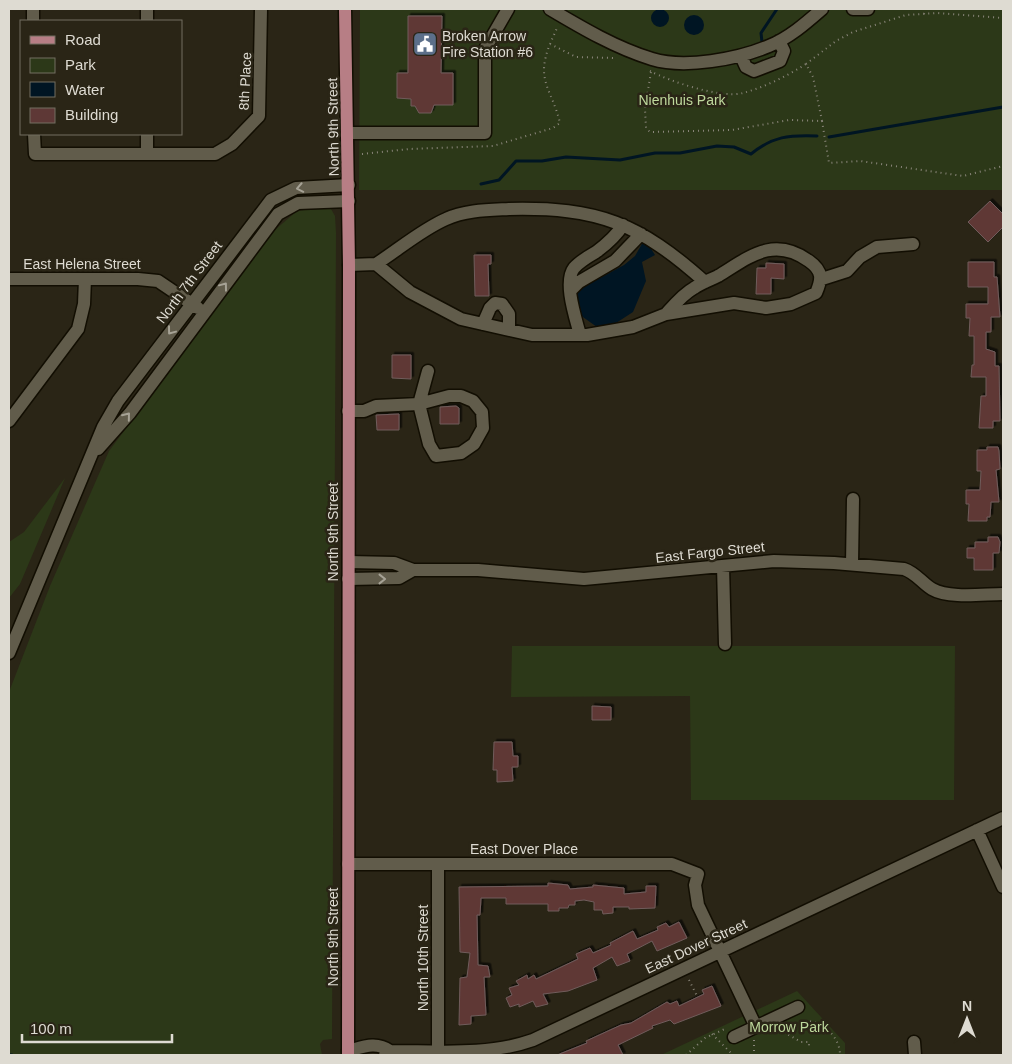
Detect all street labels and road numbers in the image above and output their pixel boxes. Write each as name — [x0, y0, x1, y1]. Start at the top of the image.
street label: 8th Place — [235, 51, 255, 111]
street label: North 9th Street — [324, 77, 342, 177]
street label: North 7th Street — [153, 238, 225, 326]
street label: East Helena Street — [23, 256, 141, 272]
street label: North 9th Street — [325, 482, 341, 581]
street label: East Fargo Street — [655, 538, 766, 566]
street label: East Dover Place — [470, 841, 578, 857]
street label: North 9th Street — [325, 887, 341, 986]
street label: North 10th Street — [415, 905, 431, 1011]
street label: East Dover Street — [643, 915, 750, 977]

